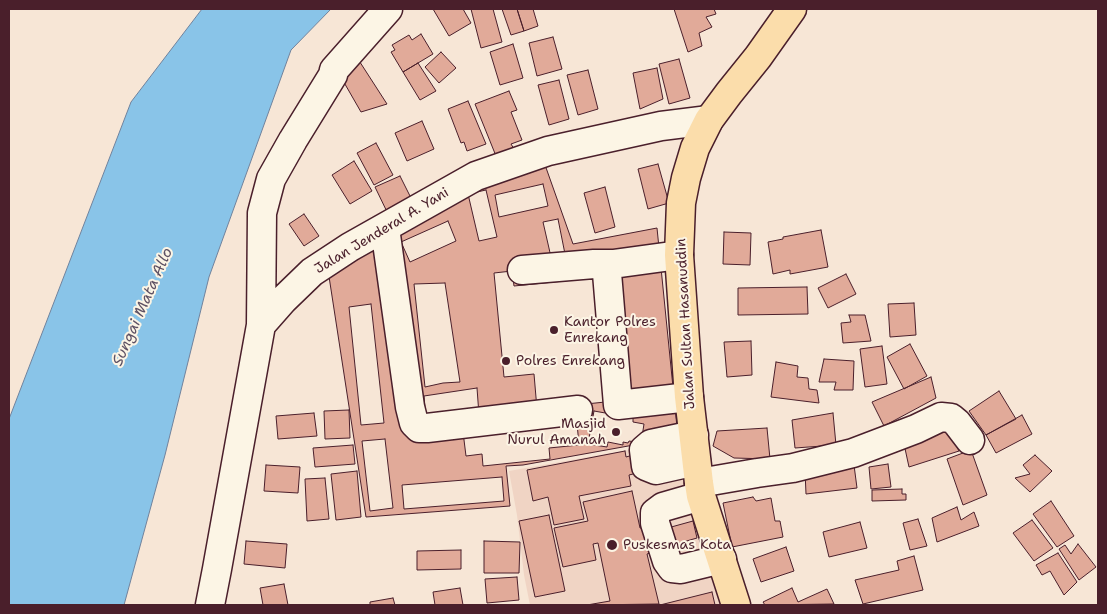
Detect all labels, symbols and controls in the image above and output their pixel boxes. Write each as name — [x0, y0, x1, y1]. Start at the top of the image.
street label: Jalan Jenderal A. Yani — [312, 184, 452, 278]
street label: Jalan Sultan Hasanuddin — [673, 238, 699, 410]
water label: Sungai Mata Allo — [109, 245, 177, 369]
place label: Kantor Polres Enrekang — [564, 314, 656, 347]
marker: Kantor Polres Enrekang — [548, 324, 560, 336]
place label: Polres Enrekang — [516, 353, 625, 369]
marker: Polres Enrekang — [500, 355, 512, 367]
place label: Masjid Nurul Amanah — [507, 416, 606, 448]
marker: Masjid Nurul Amanah — [610, 426, 622, 438]
place label: Puskesmas Kota — [623, 537, 731, 553]
marker: Puskesmas Kota — [605, 538, 619, 552]

